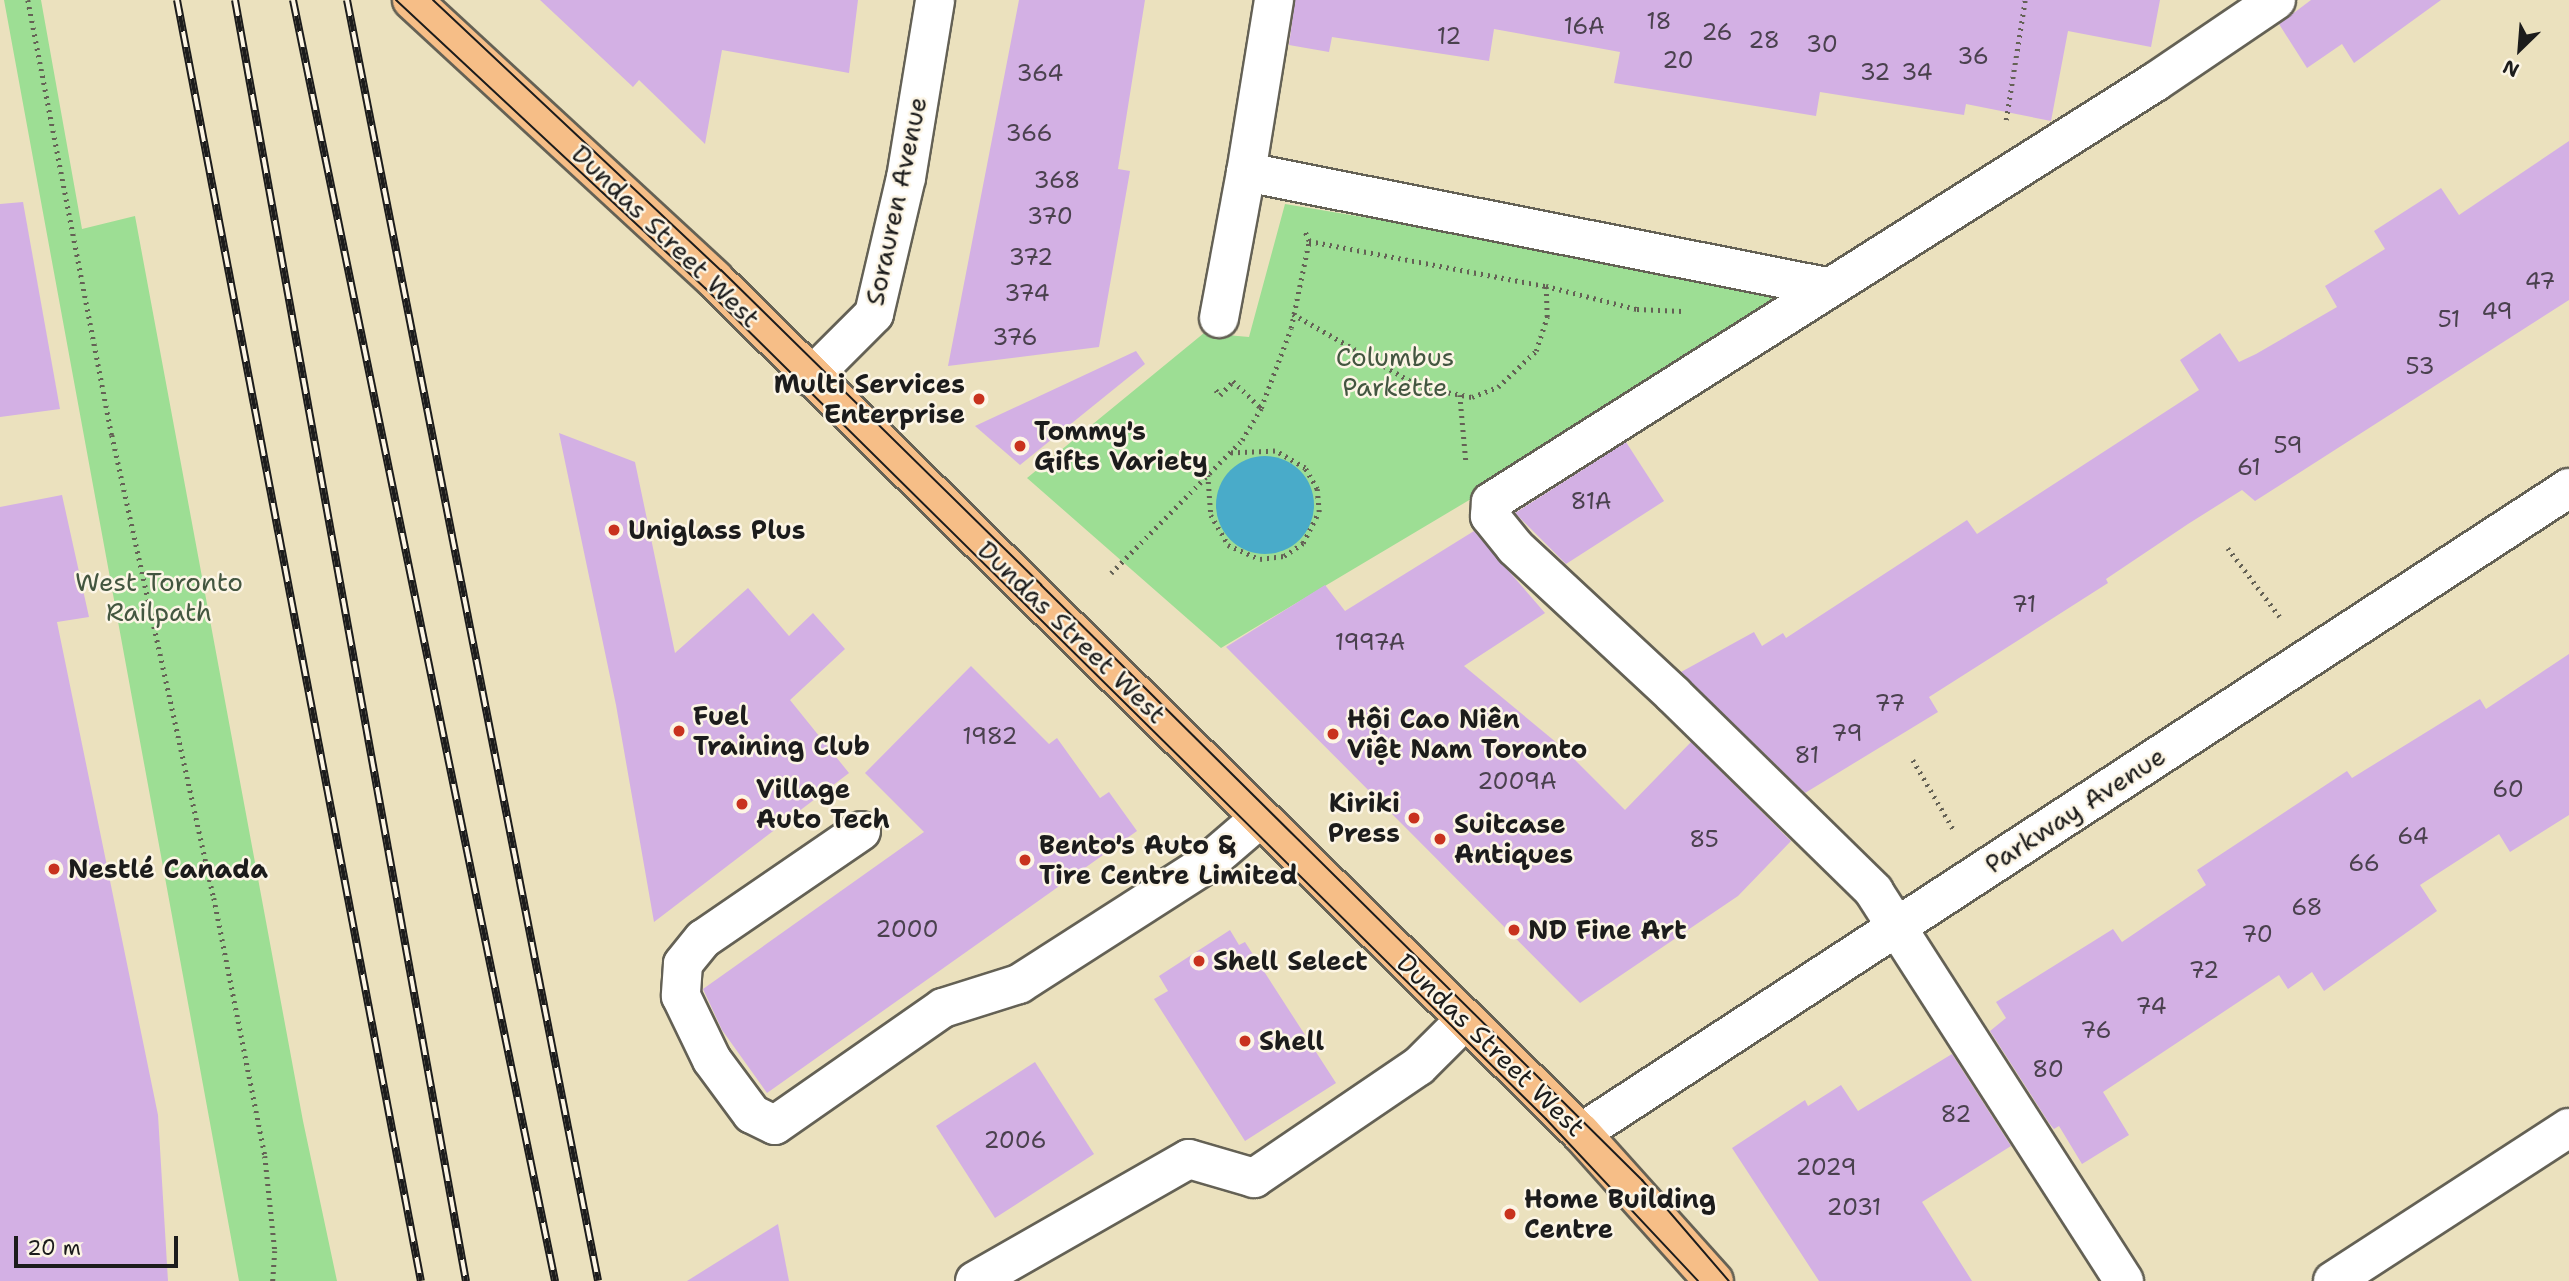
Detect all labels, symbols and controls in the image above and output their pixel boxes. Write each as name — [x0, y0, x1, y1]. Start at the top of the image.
house number: 18 — [1646, 7, 1672, 35]
house number: 16A — [1563, 12, 1605, 40]
north arrow — [2485, 14, 2555, 84]
house number: 26 — [1701, 18, 1733, 46]
house number: 12 — [1437, 22, 1461, 50]
house number: 28 — [1748, 26, 1780, 54]
house number: 30 — [1806, 30, 1838, 58]
house number: 36 — [1957, 42, 1989, 70]
house number: 20 — [1662, 46, 1694, 74]
text: N — [2499, 54, 2523, 83]
house number: 32 — [1860, 58, 1890, 86]
house number: 34 — [1901, 58, 1933, 86]
house number: 364 — [1017, 59, 1063, 87]
street label: Sorauren Avenue — [859, 94, 933, 308]
house number: 366 — [1005, 119, 1053, 147]
street label: Dundas Street West — [565, 138, 767, 334]
house number: 368 — [1034, 166, 1080, 194]
house number: 370 — [1027, 202, 1073, 230]
house number: 372 — [1009, 243, 1053, 271]
house number: 47 — [2525, 267, 2555, 295]
house number: 374 — [1004, 279, 1050, 307]
house number: 49 — [2481, 297, 2513, 325]
house number: 51 — [2438, 305, 2460, 333]
house number: 376 — [992, 323, 1038, 351]
park label: Columbus Parkette — [1336, 341, 1454, 402]
house number: 53 — [2405, 352, 2435, 380]
place label: Multi Services Enterprise — [774, 368, 965, 430]
marker: Multi Services Enterprise — [971, 391, 987, 407]
place label: Tommy's Gifts Variety — [1034, 415, 1208, 476]
house number: 59 — [2273, 431, 2303, 459]
marker: Tommy's Gifts Variety — [1012, 438, 1028, 454]
house number: 61 — [2237, 453, 2261, 481]
house number: 81A — [1571, 487, 1611, 515]
place label: Uniglass Plus — [628, 514, 805, 546]
marker: Uniglass Plus — [606, 522, 622, 538]
street label: Dundas Street West — [971, 534, 1173, 730]
park label: West Toronto Railpath — [75, 566, 243, 628]
house number: 71 — [2012, 590, 2036, 618]
house number: 1997A — [1335, 628, 1405, 656]
house number: 77 — [1875, 689, 1905, 717]
place label: Fuel Training Club — [693, 700, 870, 762]
place label: Hội Cao Niên Việt Nam Toronto — [1347, 703, 1587, 764]
house number: 79 — [1831, 719, 1863, 747]
house number: 1982 — [962, 722, 1018, 750]
marker: Fuel Training Club — [671, 723, 687, 739]
marker: Hội Cao Niên Việt Nam Toronto — [1325, 726, 1341, 742]
street label: Parkway Avenue — [1979, 740, 2171, 880]
house number: 81 — [1795, 741, 1819, 769]
house number: 2009A — [1477, 767, 1557, 795]
place label: Village Auto Tech — [756, 773, 890, 834]
house number: 60 — [2492, 775, 2524, 803]
place label: Kiriki Press — [1328, 787, 1400, 848]
marker: Village Auto Tech — [734, 796, 750, 812]
place label: Suitcase Antiques — [1454, 808, 1573, 870]
marker: Kiriki Press — [1406, 810, 1422, 826]
house number: 64 — [2397, 822, 2429, 850]
house number: 85 — [1689, 825, 1719, 853]
place label: Bento's Auto & Tire Centre Limited — [1039, 829, 1298, 890]
marker: Suitcase Antiques — [1432, 831, 1448, 847]
house number: 66 — [2348, 849, 2380, 877]
marker: Bento's Auto & Tire Centre Limited — [1017, 852, 1033, 868]
place label: Nestlé Canada — [68, 853, 268, 885]
marker: Nestlé Canada — [46, 861, 62, 877]
house number: 68 — [2291, 893, 2323, 921]
place label: ND Fine Art — [1528, 914, 1687, 946]
house number: 2000 — [875, 915, 939, 943]
house number: 70 — [2241, 920, 2273, 948]
marker: ND Fine Art — [1506, 922, 1522, 938]
place label: Shell Select — [1213, 945, 1368, 977]
street label: Dundas Street West — [1390, 947, 1592, 1143]
marker: Shell Select — [1191, 953, 1207, 969]
house number: 72 — [2189, 956, 2219, 984]
house number: 74 — [2135, 992, 2167, 1020]
house number: 76 — [2080, 1016, 2112, 1044]
place label: Shell — [1259, 1025, 1324, 1057]
marker: Shell — [1237, 1033, 1253, 1049]
house number: 80 — [2032, 1055, 2064, 1083]
house number: 82 — [1941, 1100, 1971, 1128]
house number: 2006 — [983, 1126, 1047, 1154]
house number: 2029 — [1795, 1153, 1857, 1181]
place label: Home Building Centre — [1524, 1183, 1716, 1244]
house number: 2031 — [1827, 1193, 1881, 1221]
marker: Home Building Centre — [1502, 1206, 1518, 1222]
scale bar — [18, 1222, 182, 1266]
text: 20 m — [27, 1234, 81, 1262]

